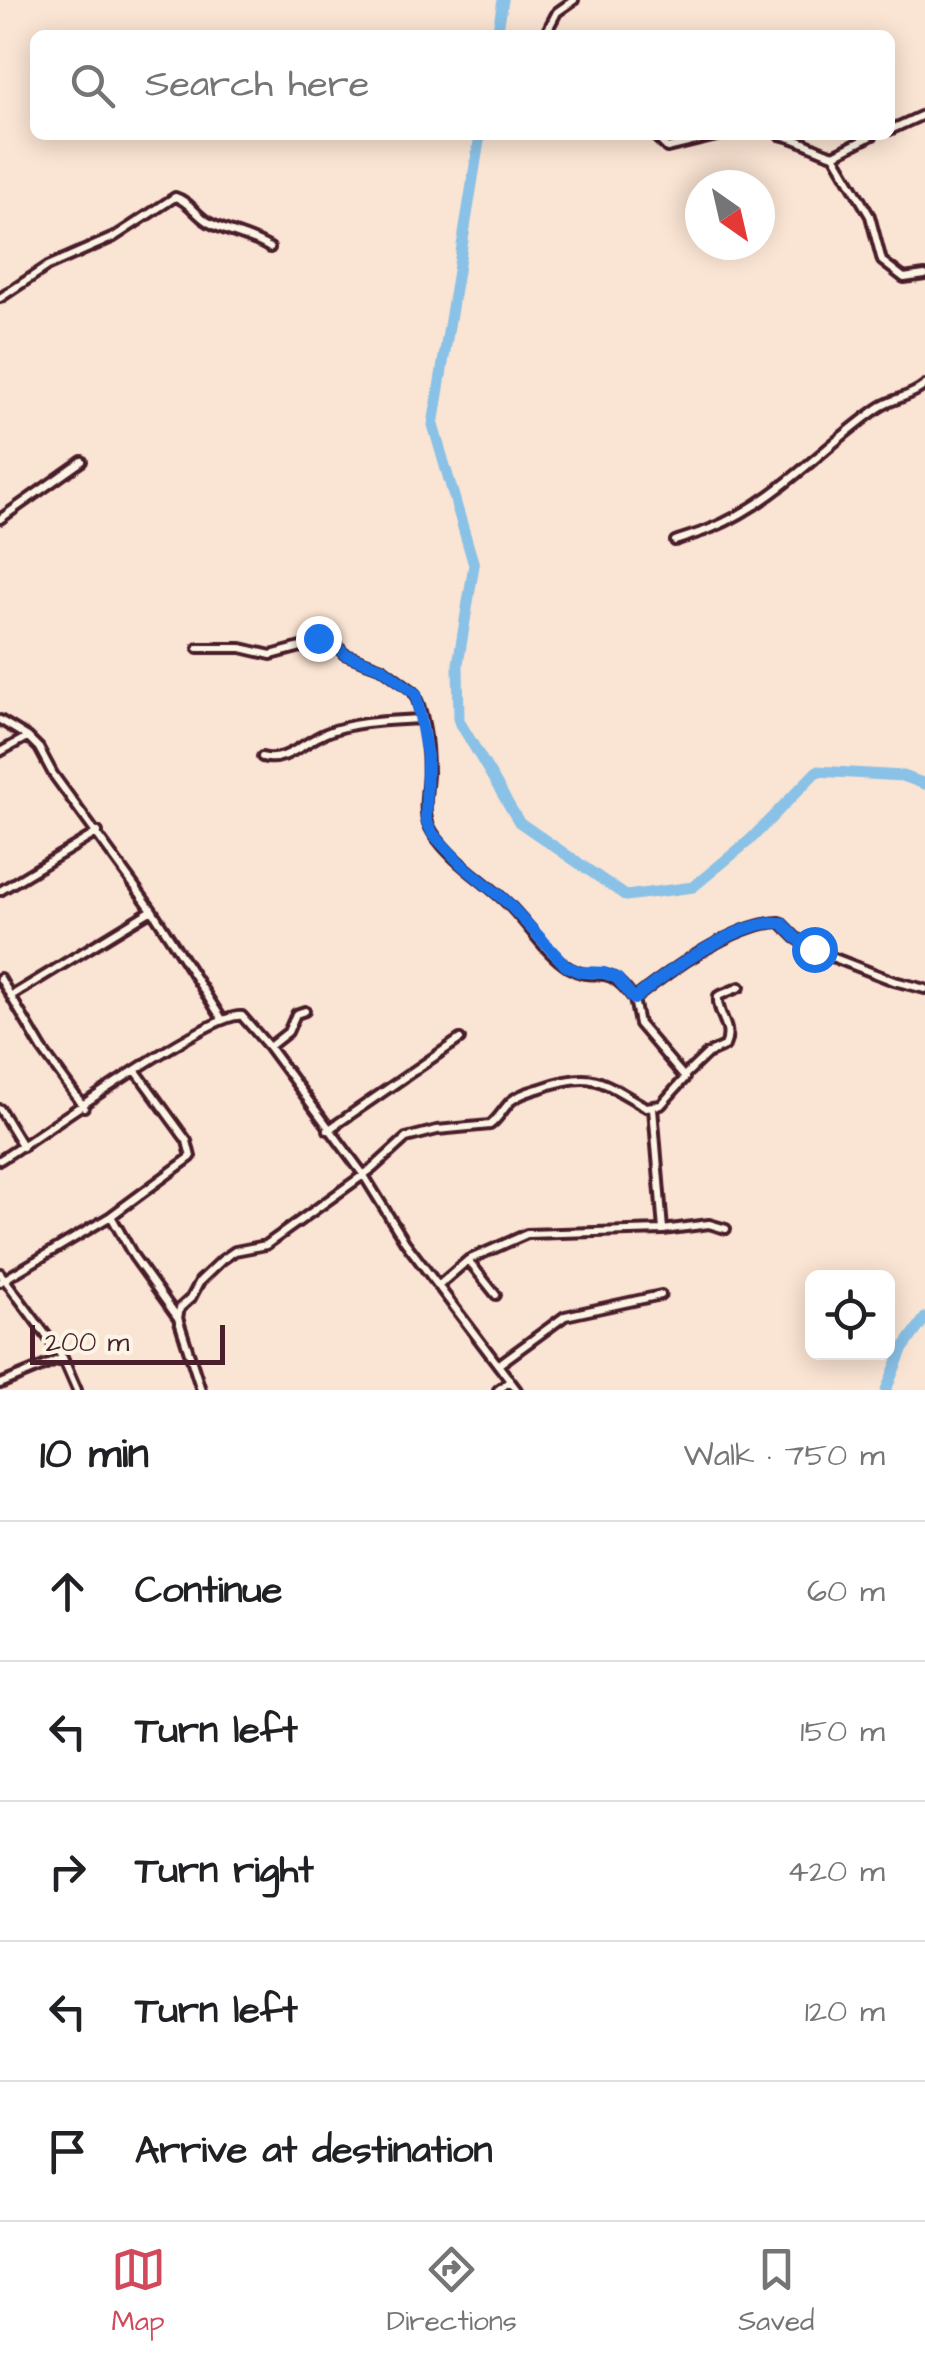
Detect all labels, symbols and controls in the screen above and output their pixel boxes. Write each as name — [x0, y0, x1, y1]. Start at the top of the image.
search box — [30, 30, 895, 140]
icon: search — [65, 58, 120, 113]
text: Search here — [145, 59, 369, 111]
north arrow — [685, 170, 775, 260]
route end — [296, 616, 342, 662]
route start — [792, 927, 838, 973]
map controls — [805, 1270, 895, 1360]
button: locate — [805, 1270, 895, 1360]
scale bar — [30, 1320, 225, 1364]
text: 200 m — [45, 1323, 129, 1362]
text: 10 min — [40, 1426, 149, 1484]
text: Walk · 750 m — [684, 1433, 885, 1478]
icon: ahead — [40, 1564, 95, 1619]
text: Continue — [135, 1565, 282, 1617]
text: 60 m — [807, 1569, 885, 1614]
icon: left — [40, 1704, 95, 1759]
text: Turn left — [135, 1705, 298, 1757]
text: 150 m — [800, 1709, 885, 1754]
icon: right — [40, 1844, 95, 1899]
text: Turn right — [135, 1845, 314, 1897]
text: 420 m — [787, 1849, 885, 1894]
icon: left — [40, 1984, 95, 2039]
text: Turn left — [135, 1985, 298, 2037]
text: 120 m — [805, 1989, 885, 2034]
icon: arrive — [40, 2124, 95, 2179]
text: Arrive at destination — [135, 2125, 492, 2177]
tab: Map — [111, 2242, 166, 2341]
tab: Directions — [387, 2242, 517, 2341]
tab: Saved — [738, 2242, 814, 2341]

